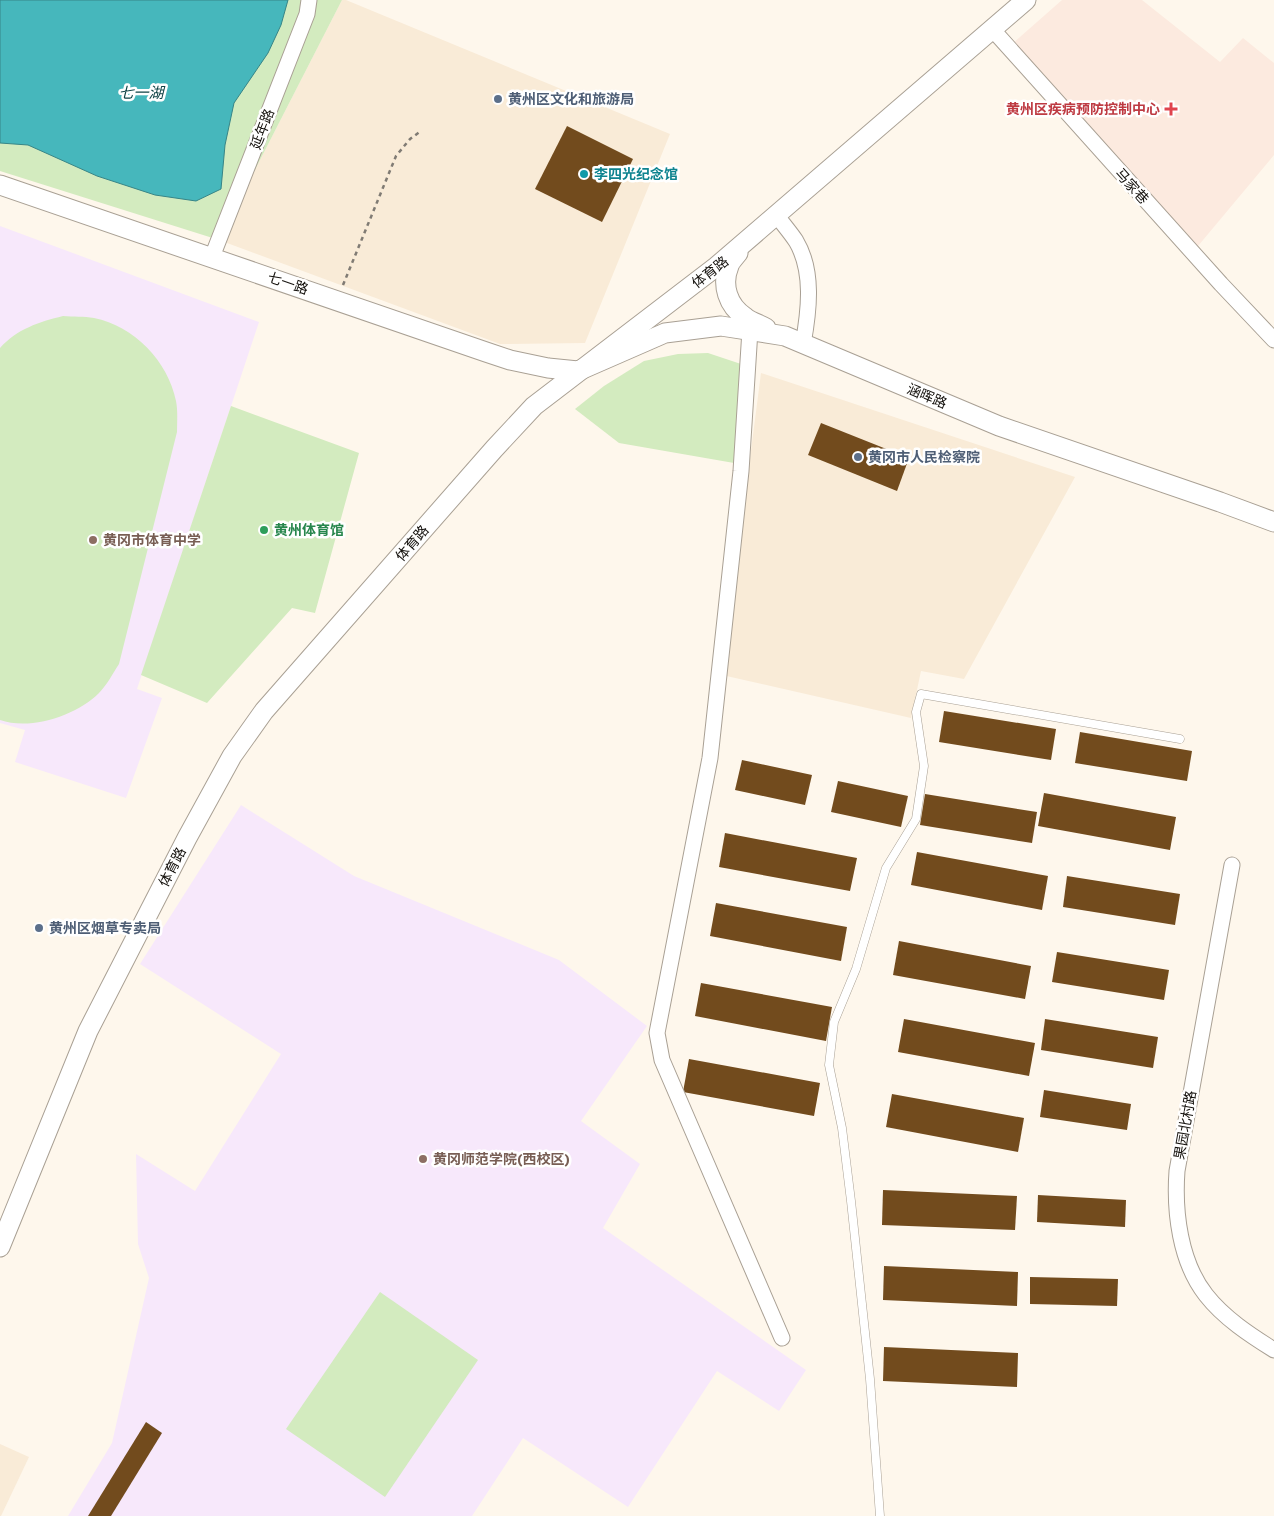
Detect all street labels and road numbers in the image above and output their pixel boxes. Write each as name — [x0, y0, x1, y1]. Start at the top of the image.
street label: 延年路 — [247, 107, 277, 151]
street label: 马家巷 — [1112, 165, 1152, 207]
street label: 体育路 — [689, 253, 731, 291]
street label: 七一路 — [266, 269, 310, 297]
street label: 涵晖路 — [905, 380, 949, 412]
street label: 体育路 — [392, 522, 432, 564]
street label: 体育路 — [155, 845, 189, 889]
street label: 果园北村路 — [1171, 1089, 1199, 1161]

